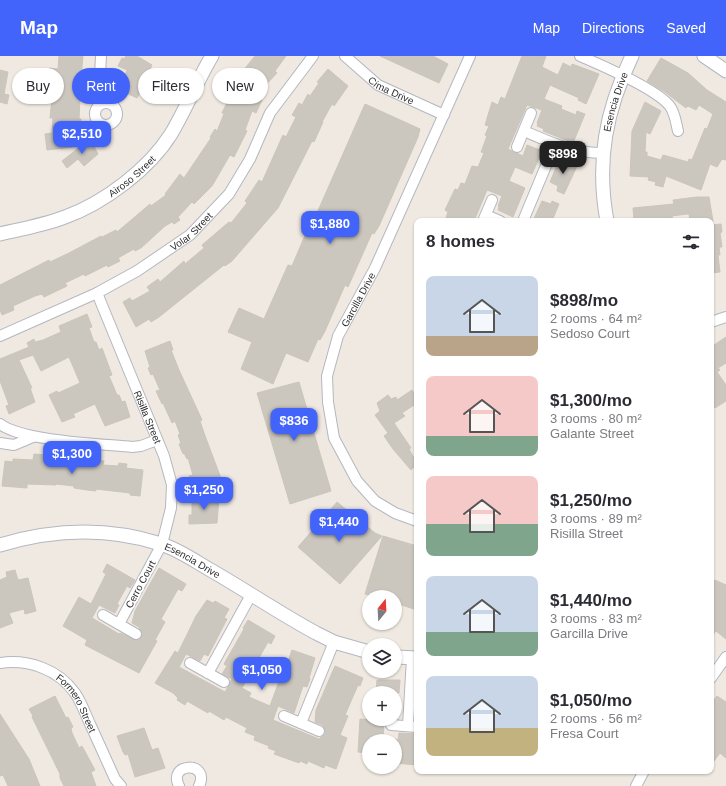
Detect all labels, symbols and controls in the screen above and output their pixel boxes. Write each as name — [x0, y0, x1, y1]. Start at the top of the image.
text: Map — [20, 17, 58, 38]
text: Map — [533, 20, 560, 36]
text: Directions — [582, 20, 644, 36]
text: Saved — [666, 20, 706, 36]
chip: Buy — [12, 68, 64, 104]
chip: Rent — [72, 68, 130, 104]
chip: Filters — [138, 68, 204, 104]
chip: New — [212, 68, 268, 104]
street label: Esencia Drive — [602, 70, 630, 133]
street label: Cima Drive — [366, 74, 416, 107]
pin: $2,510 — [49, 121, 115, 155]
text: $2,510 — [62, 126, 102, 141]
pin: $898 — [539, 141, 587, 175]
text: $898 — [549, 146, 577, 161]
street label: Airoso Street — [106, 153, 158, 199]
street label: Volar Street — [168, 210, 215, 253]
pin: $1,880 — [297, 211, 363, 245]
text: $1,880 — [310, 216, 350, 231]
icon: filters — [680, 231, 702, 253]
text: 8 homes — [426, 232, 495, 251]
street label: Garcilla Drive — [339, 270, 378, 329]
text: $898/mo — [550, 291, 618, 310]
icon: home — [458, 292, 506, 340]
text: 2 rooms · 64 m² — [550, 311, 642, 326]
text: Sedoso Court — [550, 326, 630, 341]
street label: Risilla Street — [132, 389, 163, 445]
text: $1,300/mo — [550, 391, 632, 410]
icon: home — [458, 392, 506, 440]
pin: $836 — [270, 408, 318, 442]
text: 3 rooms · 80 m² — [550, 411, 642, 426]
text: $836 — [280, 413, 308, 428]
text: Galante Street — [550, 426, 634, 441]
pin: $1,300 — [39, 441, 105, 475]
text: $1,300 — [52, 446, 92, 461]
pin: $1,250 — [171, 477, 237, 511]
text: $1,250 — [184, 482, 224, 497]
text: $1,250/mo — [550, 491, 632, 510]
icon: home — [458, 492, 506, 540]
pin: $1,440 — [306, 509, 372, 543]
text: 3 rooms · 89 m² — [550, 511, 642, 526]
text: $1,440 — [319, 514, 359, 529]
text: Risilla Street — [550, 526, 623, 541]
street label: Esencia Drive — [163, 541, 222, 581]
street label: Cerro Court — [123, 558, 158, 610]
north arrow — [362, 590, 402, 630]
map controls — [362, 590, 402, 774]
text: $1,440/mo — [550, 591, 632, 610]
icon: home — [458, 592, 506, 640]
text: 3 rooms · 83 m² — [550, 611, 642, 626]
text: Garcilla Drive — [550, 626, 628, 641]
button: layers — [362, 638, 402, 678]
pin: $1,050 — [229, 657, 295, 691]
text: $1,050 — [242, 662, 282, 677]
street label: Formero Street — [54, 672, 98, 734]
button: + — [362, 686, 402, 726]
text: $1,050/mo — [550, 691, 632, 710]
icon: home — [458, 692, 506, 740]
text: 2 rooms · 56 m² — [550, 711, 642, 726]
text: Fresa Court — [550, 726, 619, 741]
button: − — [362, 734, 402, 774]

